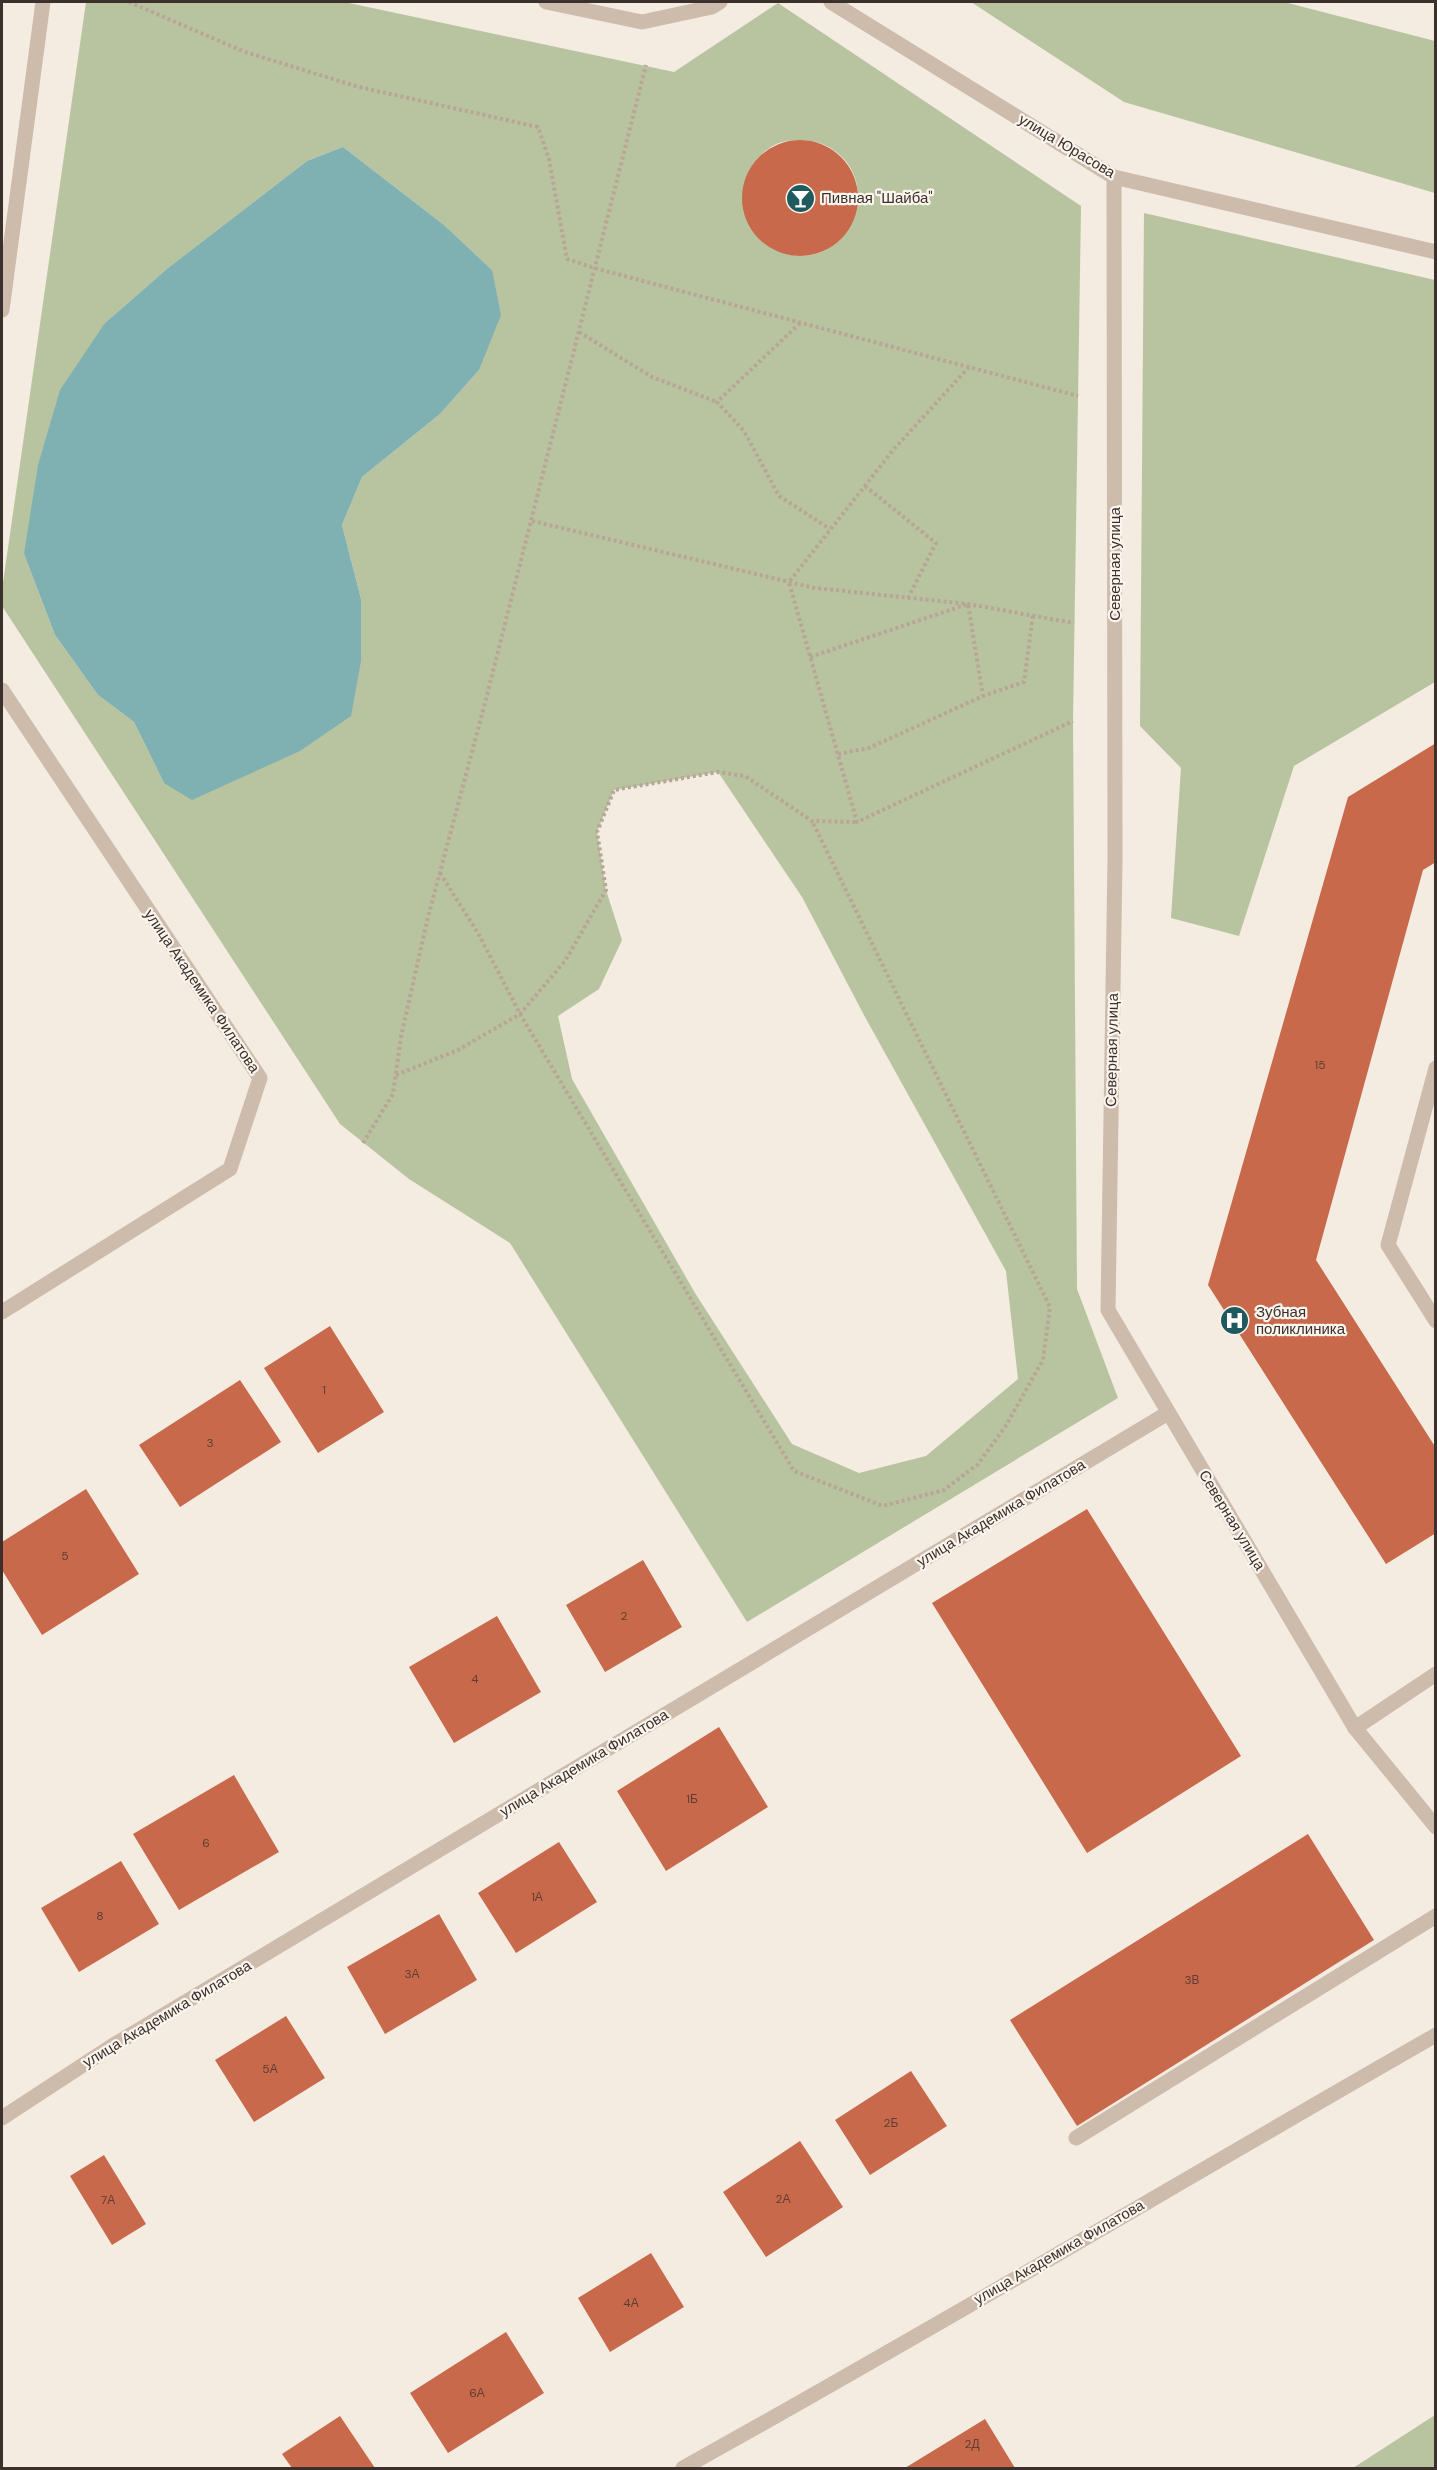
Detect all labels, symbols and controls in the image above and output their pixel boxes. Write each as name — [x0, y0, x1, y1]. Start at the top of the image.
street label: улица Юрасова — [1015, 109, 1120, 183]
bar icon: Пивная "Шайба" — [784, 182, 816, 214]
place label: Пивная "Шайба" — [821, 188, 933, 208]
street label: Северная улица — [1105, 507, 1125, 621]
street label: улица Академика Филатова — [140, 905, 265, 1077]
street label: Северная улица — [1101, 992, 1123, 1107]
house number: 15 — [1314, 1057, 1326, 1073]
place label: Зубная поликлиника — [1256, 1302, 1346, 1339]
hospital icon: Зубная поликлиника — [1219, 1305, 1251, 1337]
house number: 1 — [322, 1382, 326, 1398]
house number: 3 — [206, 1435, 214, 1451]
street label: улица Академика Филатова — [913, 1454, 1090, 1571]
street label: Северная улица — [1194, 1466, 1270, 1574]
house number: 5 — [61, 1548, 69, 1564]
house number: 2 — [621, 1608, 628, 1624]
house number: 4 — [471, 1671, 479, 1687]
street label: улица Академика Филатова — [496, 1704, 673, 1821]
house number: 1Б — [686, 1791, 698, 1807]
house number: 6 — [202, 1835, 210, 1851]
house number: 1А — [531, 1889, 543, 1905]
house number: 8 — [96, 1908, 104, 1924]
street label: улица Академика Филатова — [79, 1955, 256, 2072]
house number: 3А — [404, 1966, 420, 1982]
house number: 3В — [1184, 1972, 1200, 1988]
house number: 5А — [262, 2061, 278, 2077]
house number: 2Б — [884, 2115, 899, 2131]
house number: 2А — [776, 2191, 790, 2207]
house number: 7А — [101, 2192, 115, 2208]
street label: улица Академика Филатова — [970, 2195, 1148, 2309]
house number: 4А — [623, 2295, 639, 2311]
house number: 6А — [469, 2385, 485, 2401]
house number: 2Д — [964, 2436, 980, 2452]

